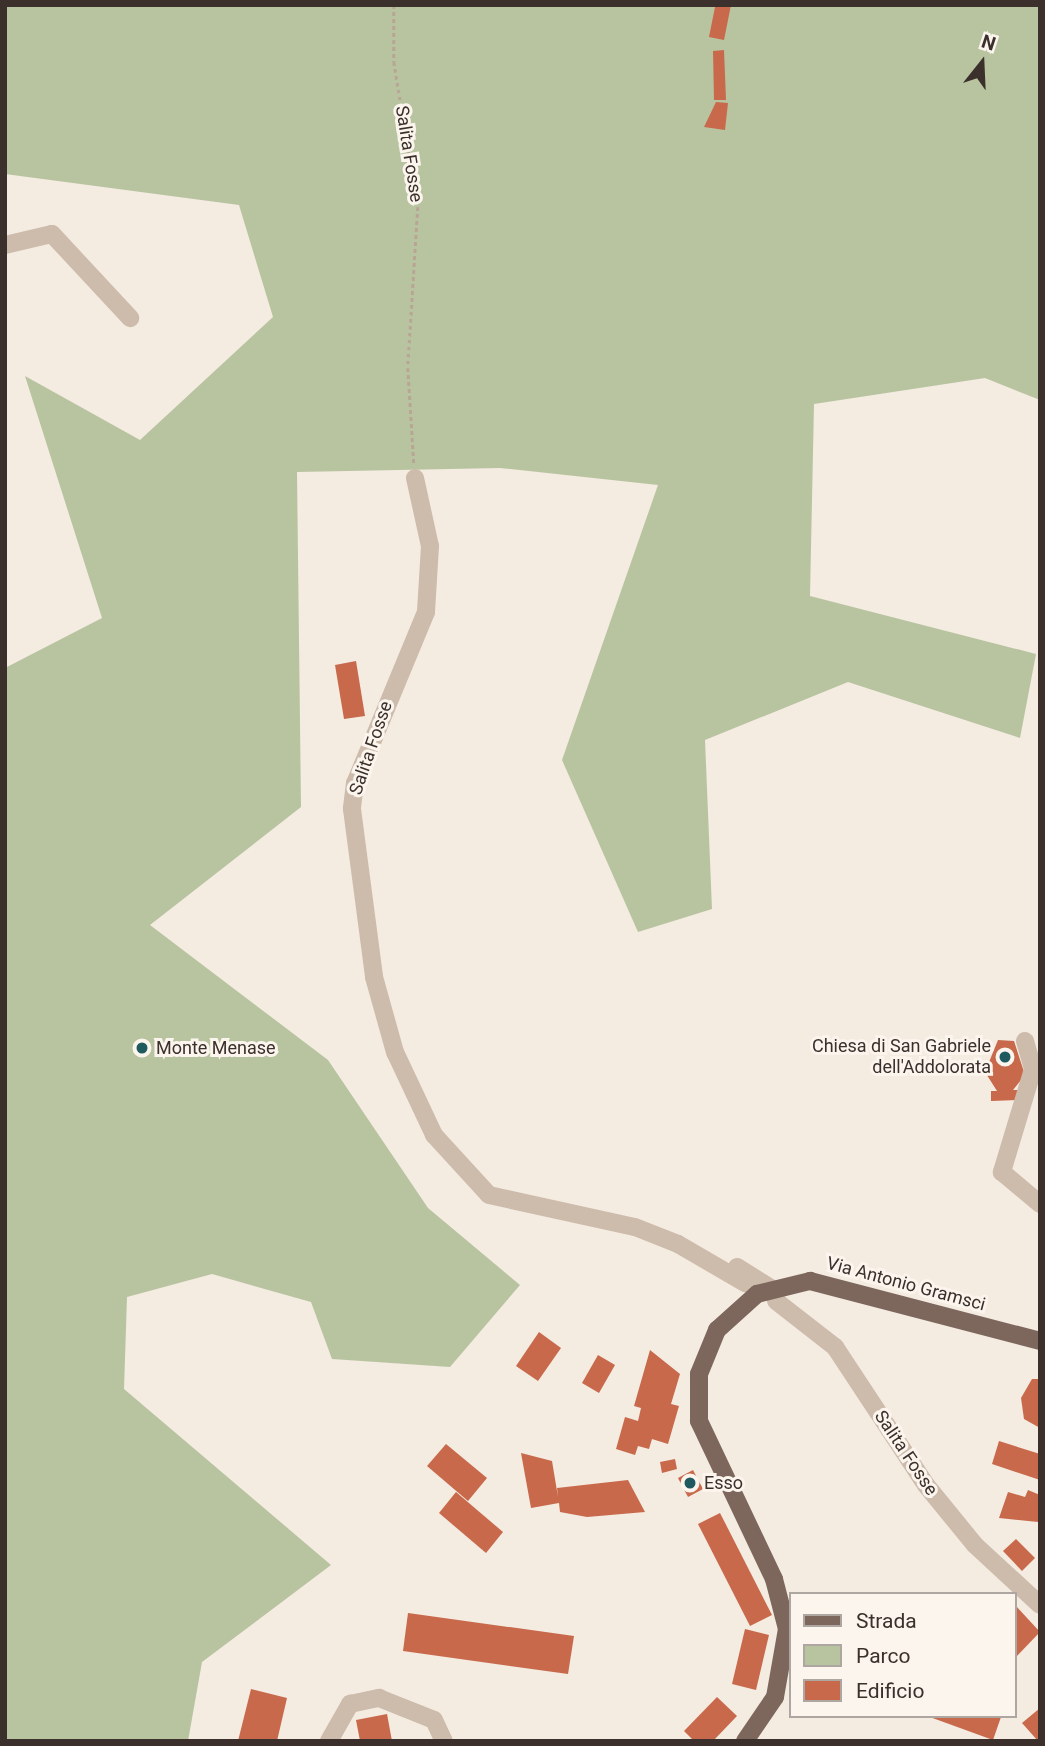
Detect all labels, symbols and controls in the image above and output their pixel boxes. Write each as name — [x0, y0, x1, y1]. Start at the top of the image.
north arrow — [947, 28, 1017, 98]
text: N — [979, 30, 999, 56]
street label: Salita Fosse — [391, 104, 427, 204]
street label: Salita Fosse — [345, 698, 397, 798]
place label: Chiesa di San Gabriele dell'Addolorata — [812, 1036, 991, 1078]
place label: Monte Menase — [156, 1037, 276, 1059]
marker: Monte Menase — [134, 1040, 150, 1056]
marker: Chiesa di San Gabriele dell'Addolorata — [997, 1049, 1013, 1065]
street label: Via Antonio Gramsci — [824, 1252, 988, 1316]
street label: Salita Fosse — [870, 1407, 942, 1499]
place label: Esso — [704, 1472, 743, 1494]
marker: Esso — [682, 1475, 698, 1491]
legend — [790, 1592, 1017, 1718]
text: Strada — [856, 1609, 917, 1633]
text: Parco — [856, 1644, 910, 1668]
text: Edificio — [856, 1679, 924, 1703]

